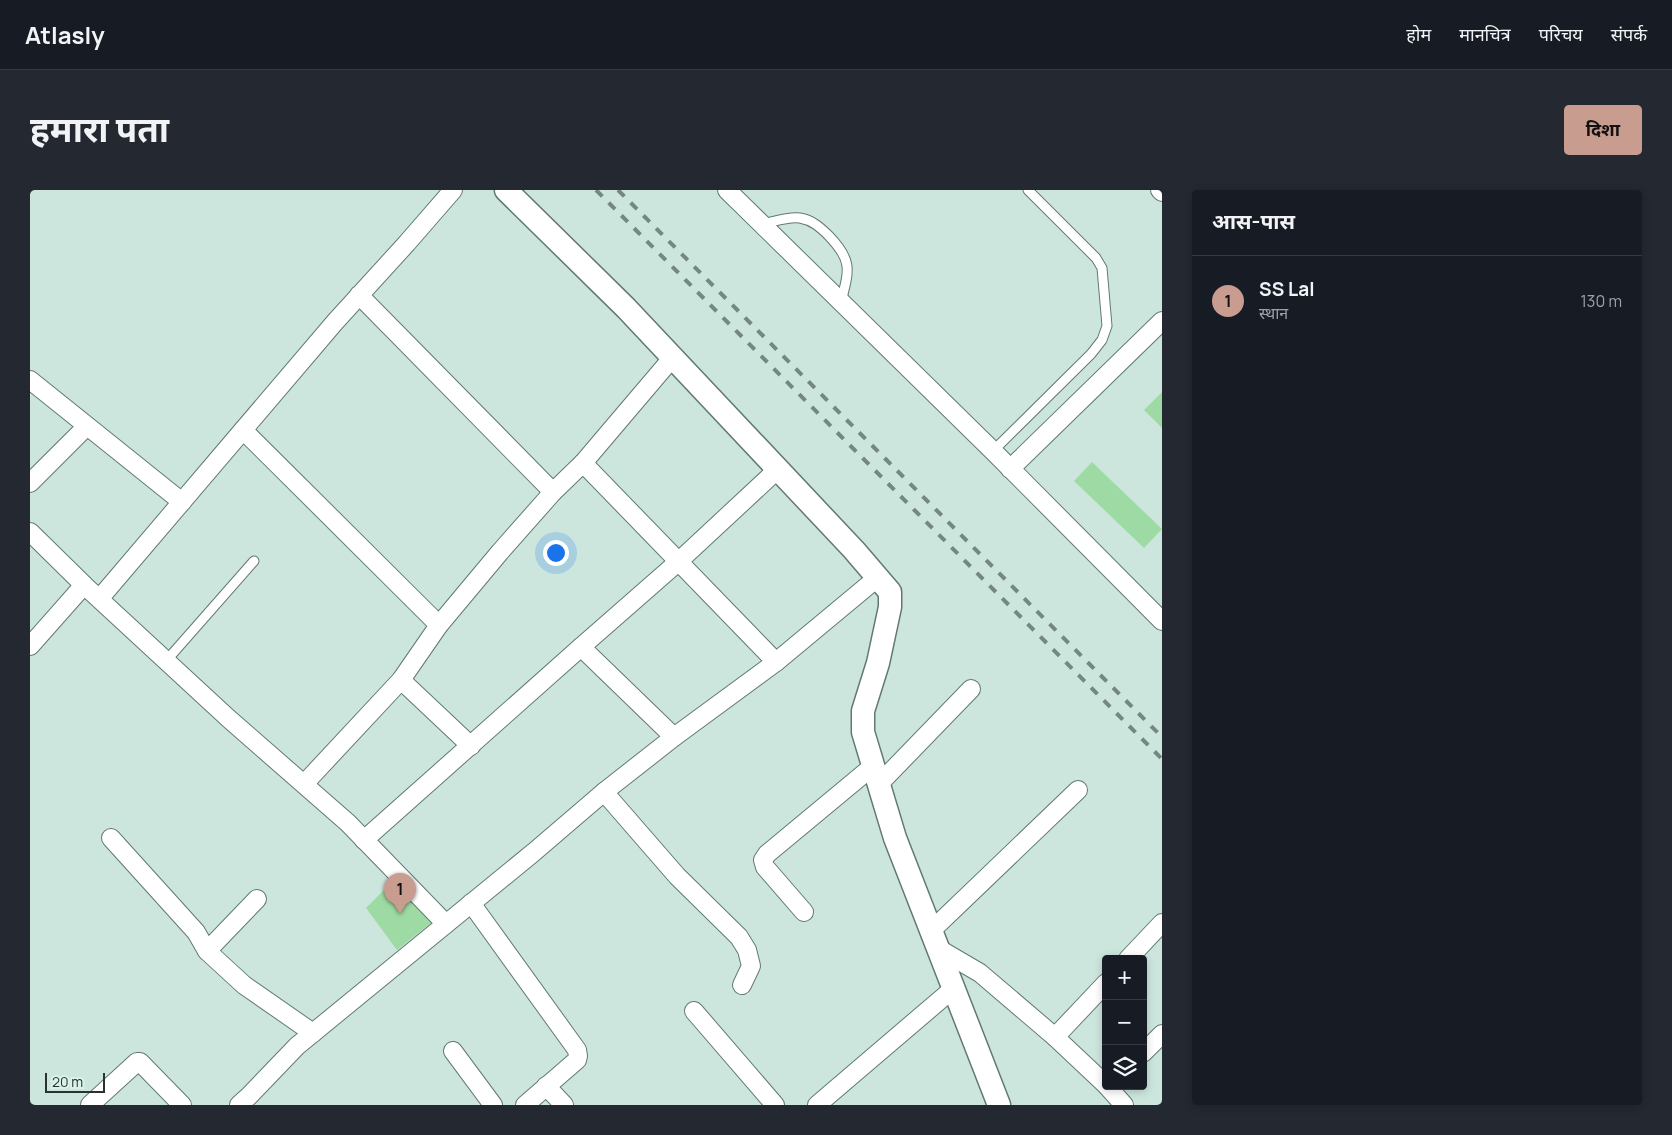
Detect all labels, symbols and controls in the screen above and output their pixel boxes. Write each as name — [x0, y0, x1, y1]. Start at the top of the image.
text: Atlasly — [25, 18, 105, 51]
text: होम — [1406, 22, 1431, 46]
text: मानचित्र — [1459, 22, 1511, 46]
text: परिचय — [1539, 22, 1583, 46]
text: संपर्क — [1611, 22, 1647, 46]
text: हमारा पता — [30, 105, 169, 153]
button: दिशा — [1564, 105, 1642, 155]
text: आस-पास — [1212, 207, 1295, 235]
text: SS Lal — [1259, 276, 1314, 302]
text: 1 — [1224, 290, 1232, 312]
text: 130 m — [1580, 290, 1622, 312]
text: स्थान — [1259, 302, 1288, 324]
your location — [543, 540, 569, 566]
pin: 1 — [384, 873, 416, 914]
map controls — [1102, 955, 1147, 1090]
button: + — [1102, 955, 1147, 1000]
button: − — [1102, 1000, 1147, 1045]
button: layers — [1102, 1045, 1147, 1090]
scale bar — [45, 1070, 105, 1093]
text: 20 m — [52, 1072, 83, 1091]

